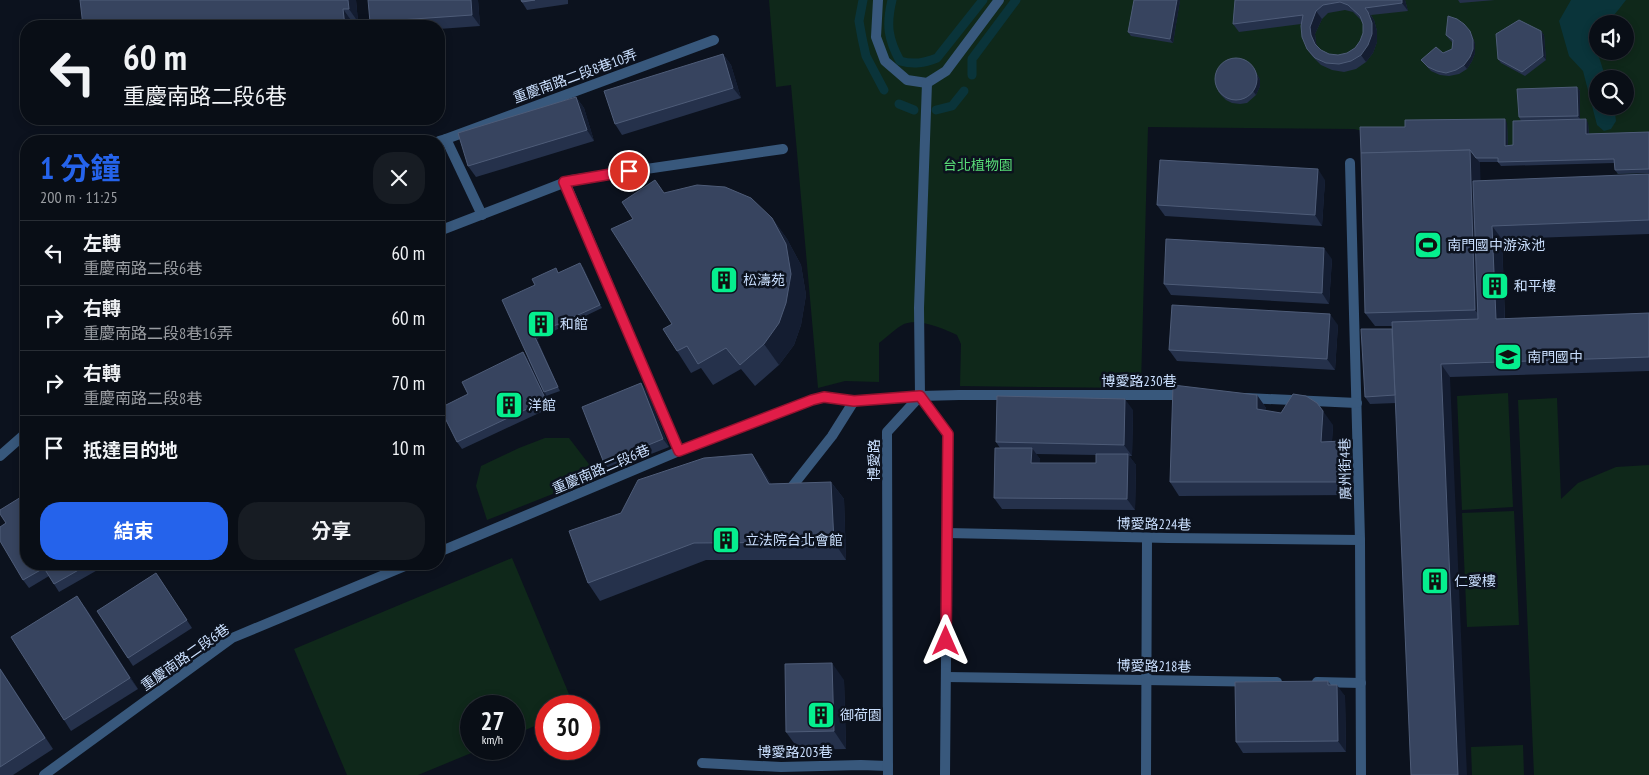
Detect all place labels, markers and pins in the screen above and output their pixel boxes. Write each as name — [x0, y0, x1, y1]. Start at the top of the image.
pin — [608, 150, 650, 192]
sports icon: 南門國中游泳池 — [1413, 230, 1443, 260]
place label: 南門國中游泳池 — [1447, 236, 1545, 254]
building icon: 松濤苑 — [709, 265, 739, 295]
place label: 松濤苑 — [743, 271, 785, 289]
building icon: 和平樓 — [1480, 271, 1510, 301]
place label: 和平樓 — [1514, 277, 1556, 295]
building icon: 和館 — [526, 309, 556, 339]
place label: 和館 — [560, 315, 588, 333]
school or university icon: 南門國中 — [1493, 342, 1523, 372]
place label: 南門國中 — [1527, 348, 1583, 366]
building icon: 洋館 — [494, 390, 524, 420]
place label: 洋館 — [528, 396, 556, 414]
building icon: 立法院台北會館 — [711, 525, 741, 555]
place label: 立法院台北會館 — [745, 531, 843, 549]
building icon: 仁愛樓 — [1420, 566, 1450, 596]
place label: 仁愛樓 — [1454, 572, 1496, 590]
building icon: 御荷園 — [806, 700, 836, 730]
place label: 御荷園 — [840, 706, 882, 724]

